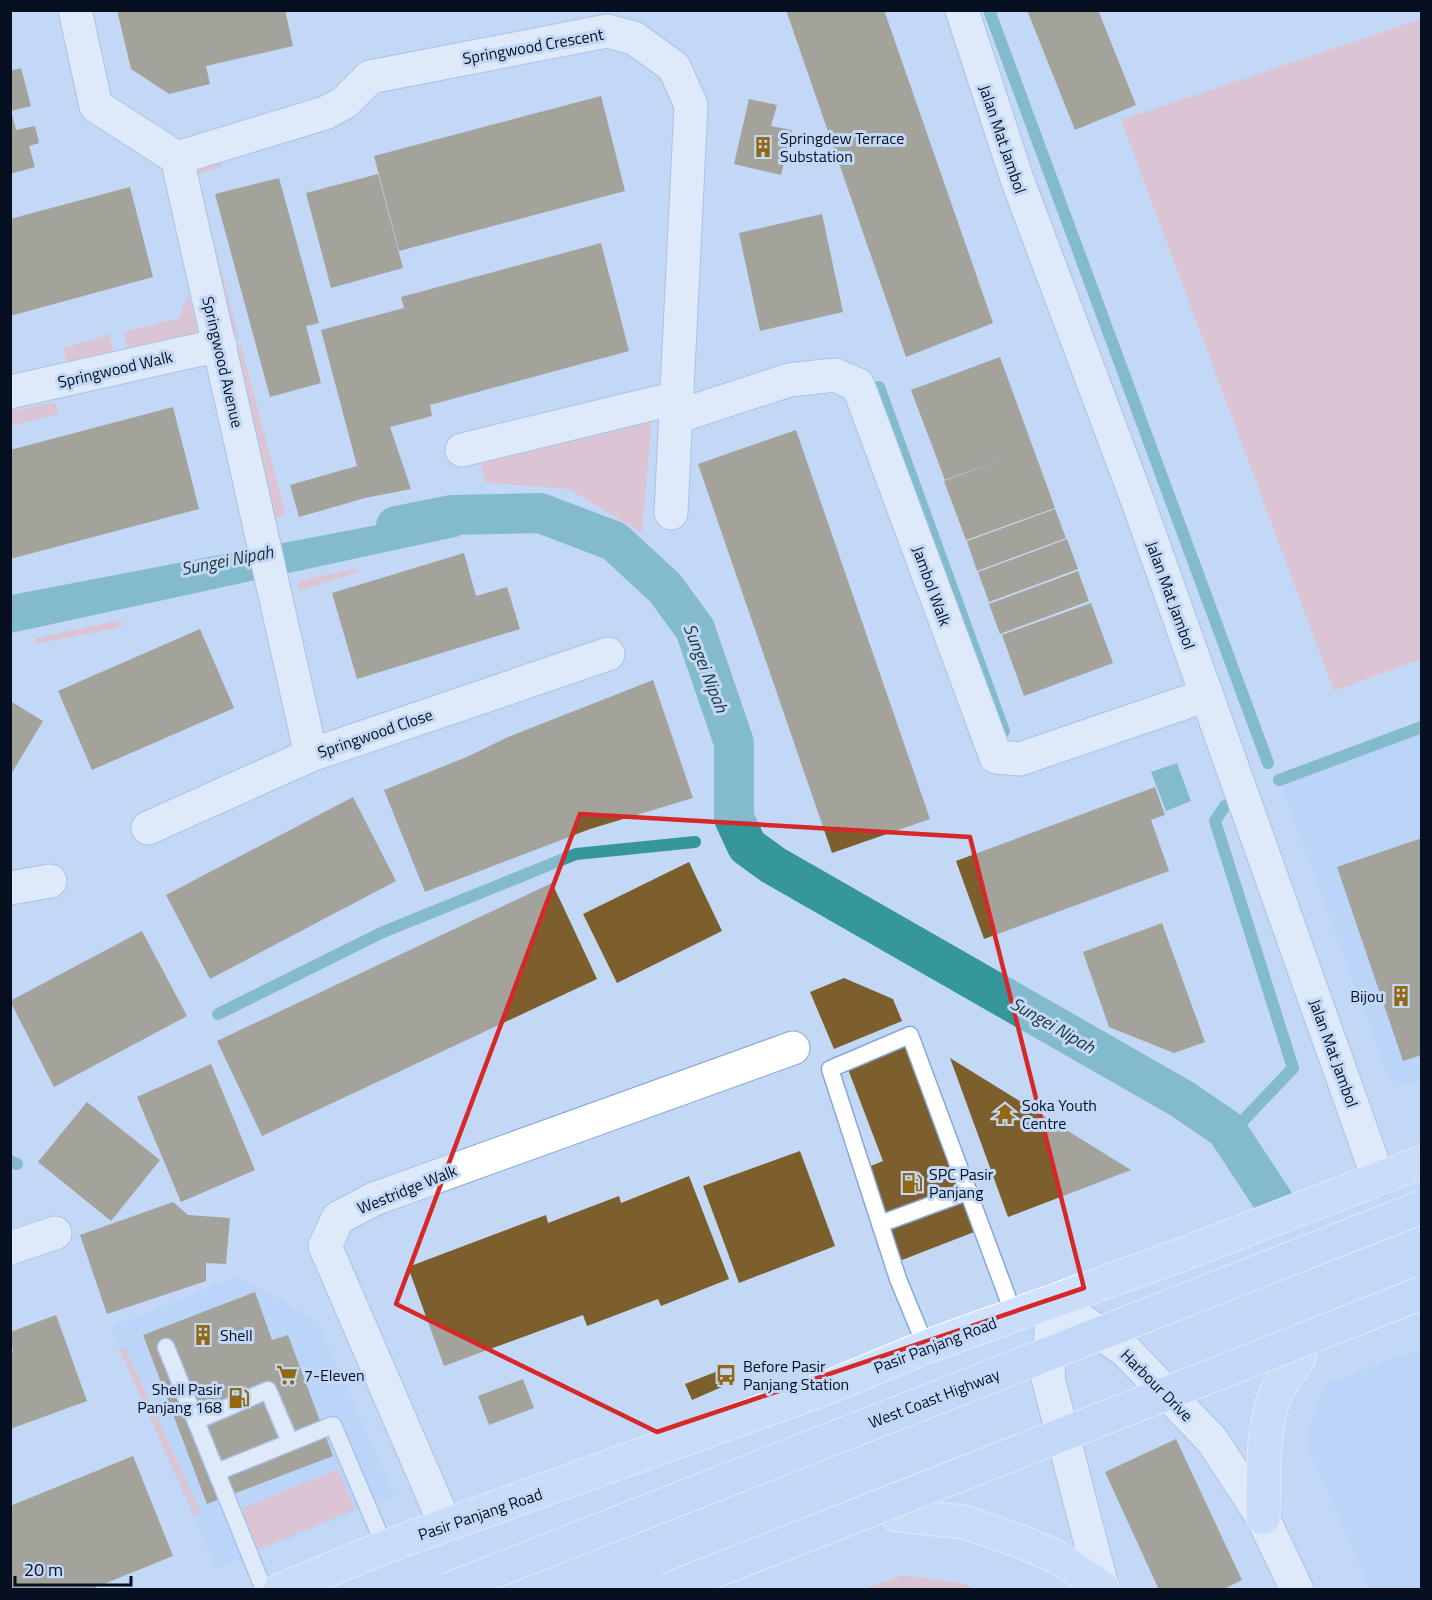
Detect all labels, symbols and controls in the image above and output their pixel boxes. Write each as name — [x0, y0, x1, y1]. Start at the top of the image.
street label: Springwood Crescent — [461, 22, 606, 70]
street label: Jalan Mat Jambol — [973, 81, 1033, 197]
place label: Springdew Terrace Substation — [780, 126, 904, 168]
building icon: Springdew Terrace Substation — [751, 135, 775, 159]
street label: Springwood Avenue — [196, 294, 250, 430]
street label: Springwood Walk — [55, 344, 175, 394]
water label: Sungei Nipah — [179, 538, 276, 582]
street label: Jalan Mat Jambol — [1140, 538, 1202, 652]
street label: Jambol Walk — [906, 543, 958, 630]
water label: Sungei Nipah — [677, 620, 736, 717]
street label: Springwood Close — [314, 702, 436, 764]
place label: Bijou — [1350, 984, 1384, 1008]
building icon: Bijou — [1389, 984, 1413, 1008]
water label: Sungei Nipah — [1006, 990, 1101, 1061]
street label: Jalan Mat Jambol — [1303, 996, 1365, 1110]
place label: Soka Youth Centre — [1022, 1093, 1097, 1135]
temple icon: Soka Youth Centre — [993, 1102, 1017, 1126]
street label: Westridge Walk — [354, 1158, 461, 1220]
place label: SPC Pasir Panjang — [929, 1162, 994, 1204]
fuel station icon: SPC Pasir Panjang — [900, 1171, 924, 1195]
street label: Pasir Panjang Road — [870, 1311, 1000, 1379]
building icon: Shell — [191, 1323, 215, 1347]
place label: Shell — [220, 1323, 253, 1347]
street label: Harbour Drive — [1115, 1343, 1199, 1427]
place label: Before Pasir Panjang Station — [743, 1354, 849, 1396]
street label: West Coast Highway — [865, 1362, 1003, 1434]
supermarket icon: 7-Eleven — [275, 1363, 299, 1387]
place label: 7-Eleven — [304, 1363, 365, 1387]
bus stop icon: Before Pasir Panjang Station — [714, 1363, 738, 1387]
place label: Shell Pasir Panjang 168 — [137, 1377, 222, 1419]
fuel station icon: Shell Pasir Panjang 168 — [227, 1386, 251, 1410]
street label: Pasir Panjang Road — [415, 1482, 545, 1546]
scale bar — [15, 1549, 130, 1587]
text: 20 m — [24, 1556, 63, 1583]

